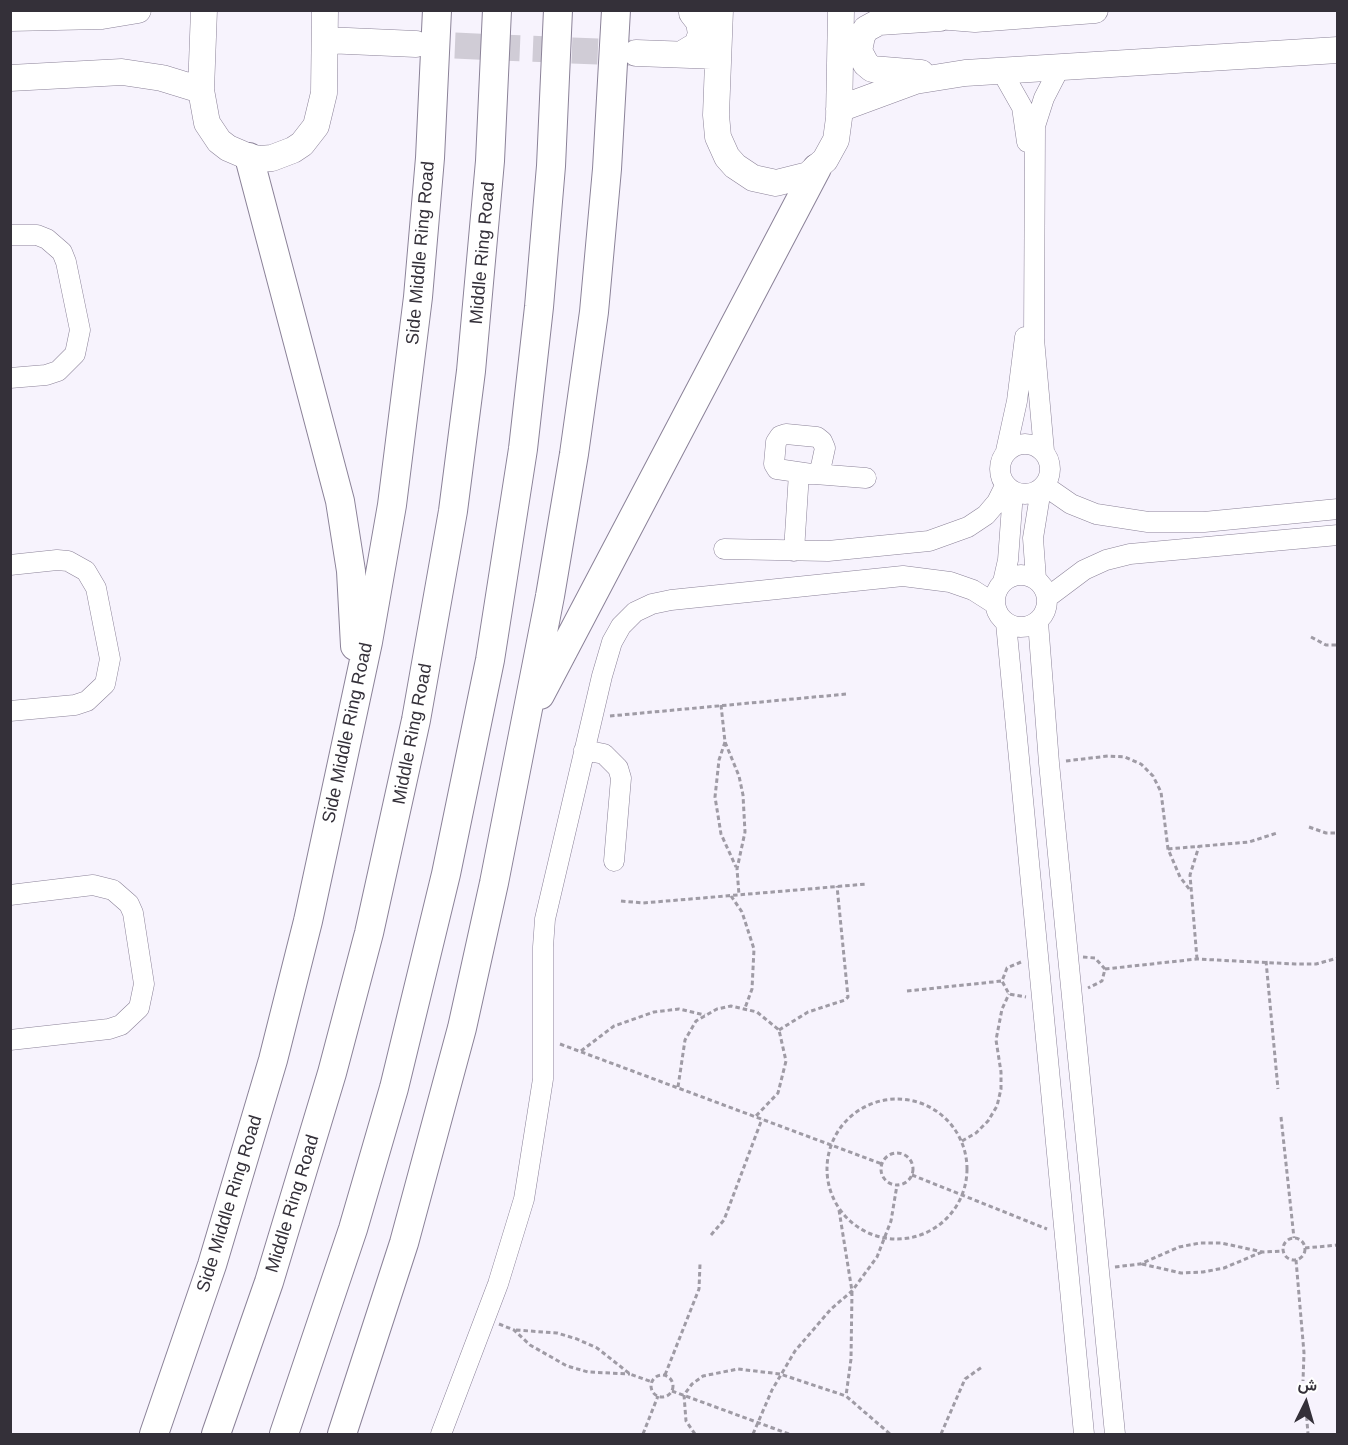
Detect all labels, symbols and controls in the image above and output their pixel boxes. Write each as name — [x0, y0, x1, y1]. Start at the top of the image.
street label: Side Middle Ring Road — [402, 160, 440, 346]
street label: Middle Ring Road — [466, 181, 500, 325]
street label: Side Middle Ring Road — [318, 641, 378, 825]
street label: Middle Ring Road — [389, 662, 437, 806]
street label: Side Middle Ring Road — [193, 1113, 267, 1295]
street label: Middle Ring Road — [262, 1132, 324, 1276]
north arrow — [1276, 1373, 1336, 1433]
text: ش — [1297, 1375, 1318, 1394]

